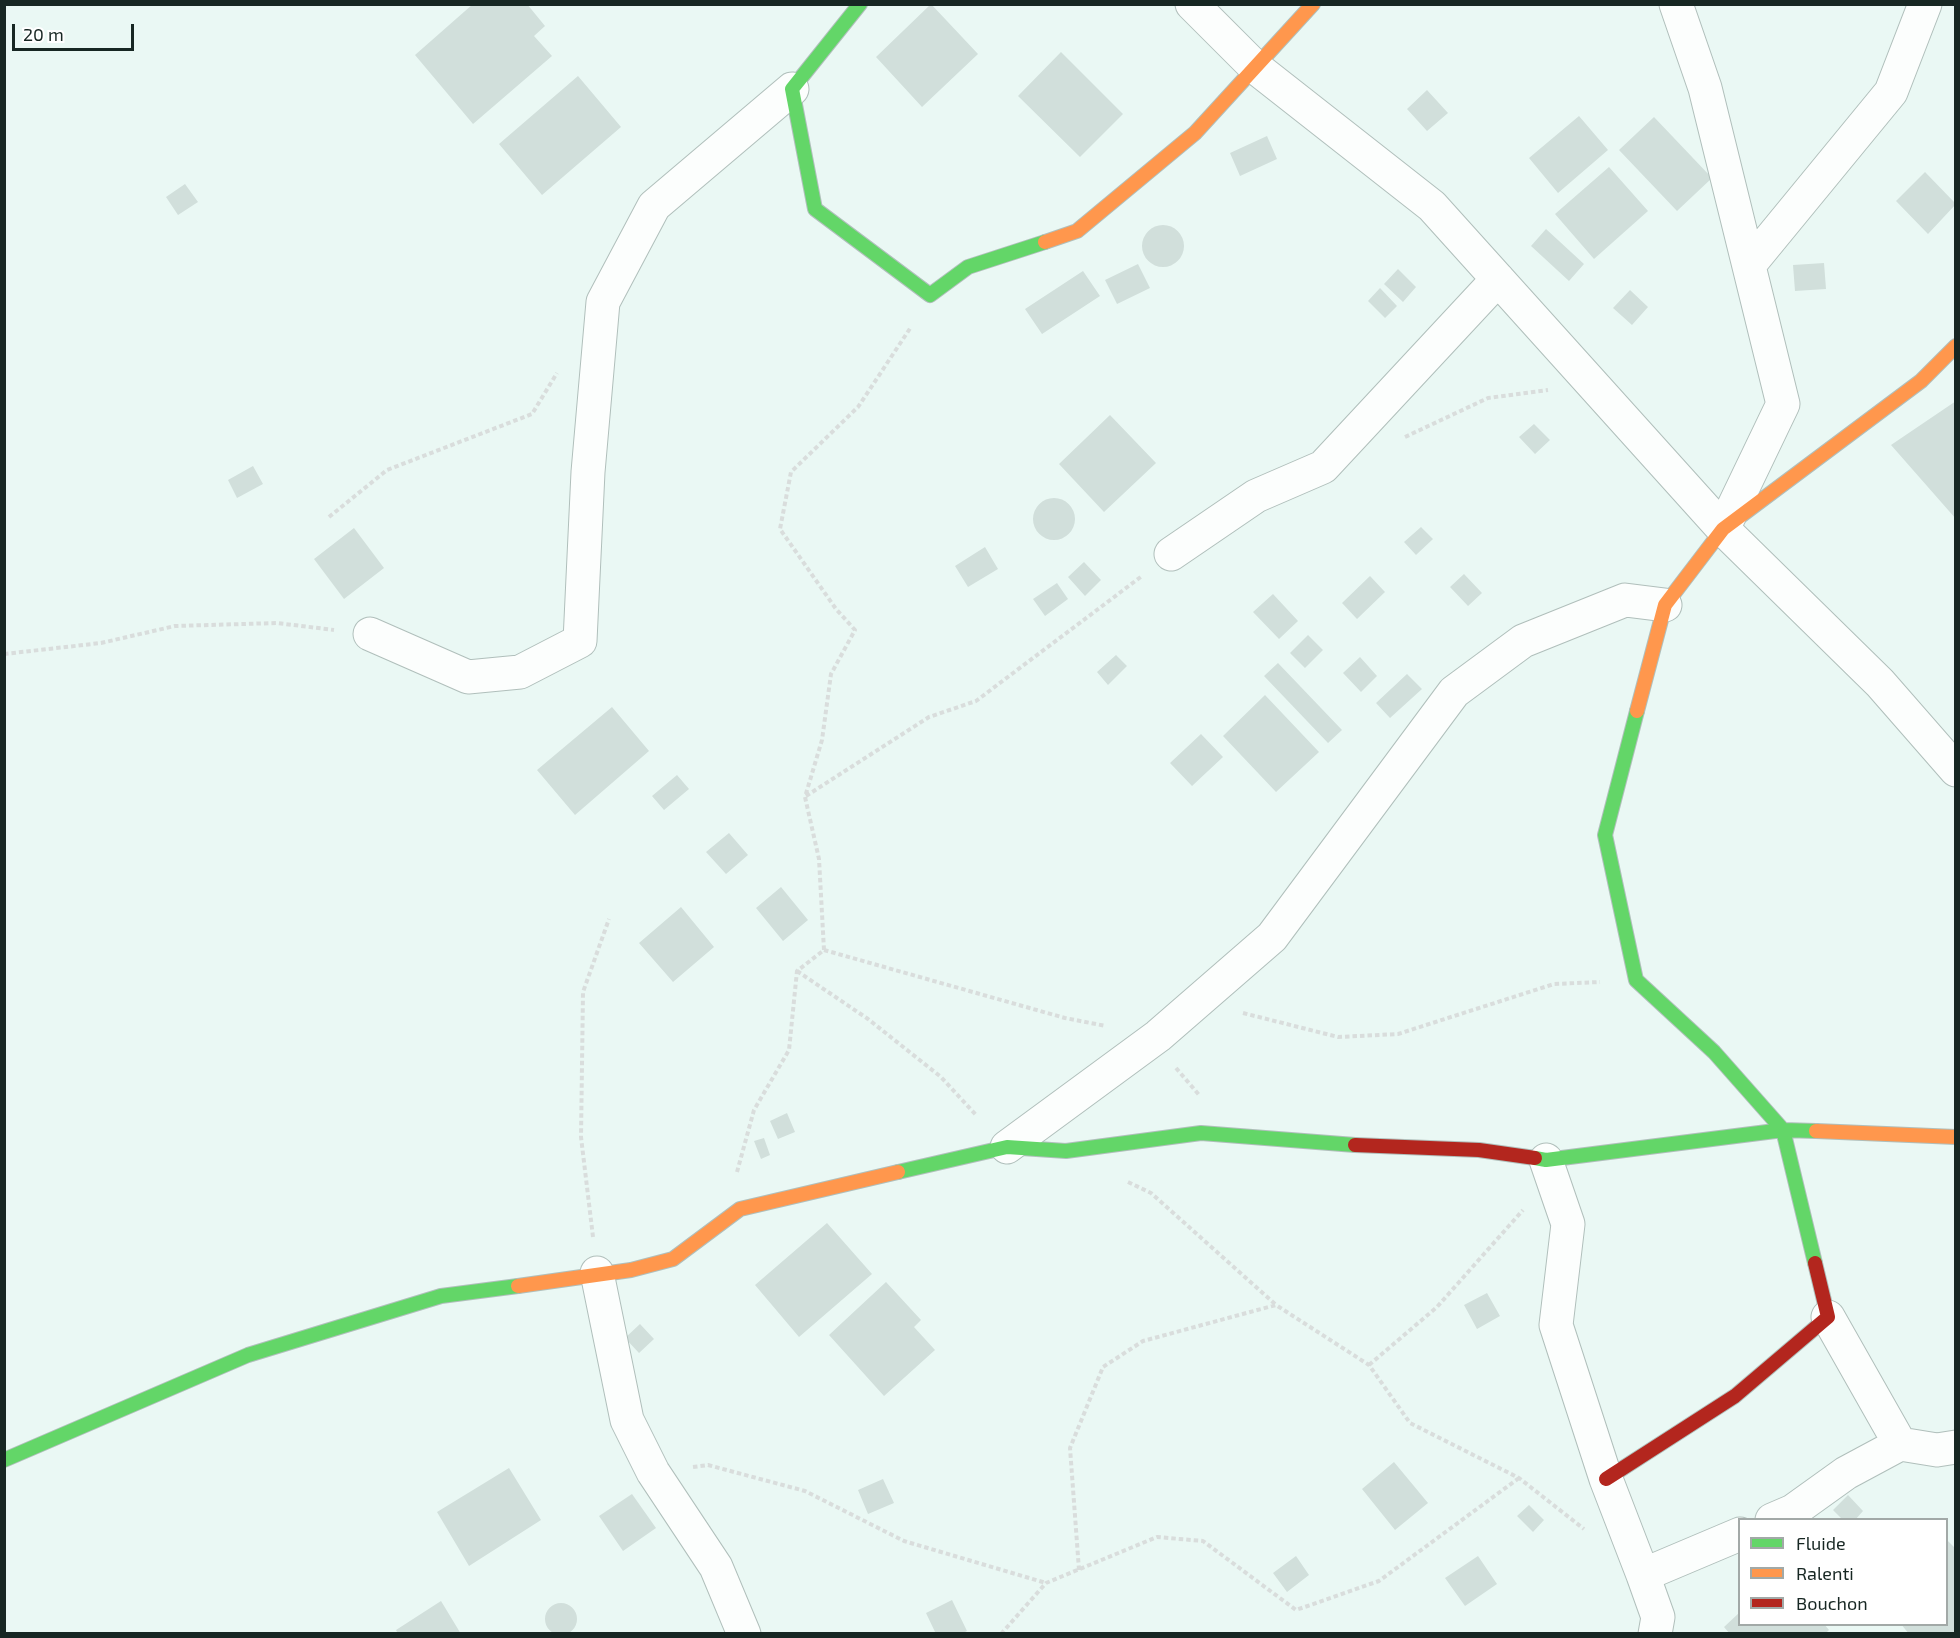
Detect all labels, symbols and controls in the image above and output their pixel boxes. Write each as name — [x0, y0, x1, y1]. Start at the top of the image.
scale bar — [15, 12, 136, 50]
text: 20 m — [23, 23, 64, 45]
legend — [1738, 1518, 1948, 1626]
text: Fluide — [1796, 1532, 1846, 1554]
text: Ralenti — [1796, 1562, 1854, 1584]
text: Bouchon — [1796, 1592, 1868, 1614]

